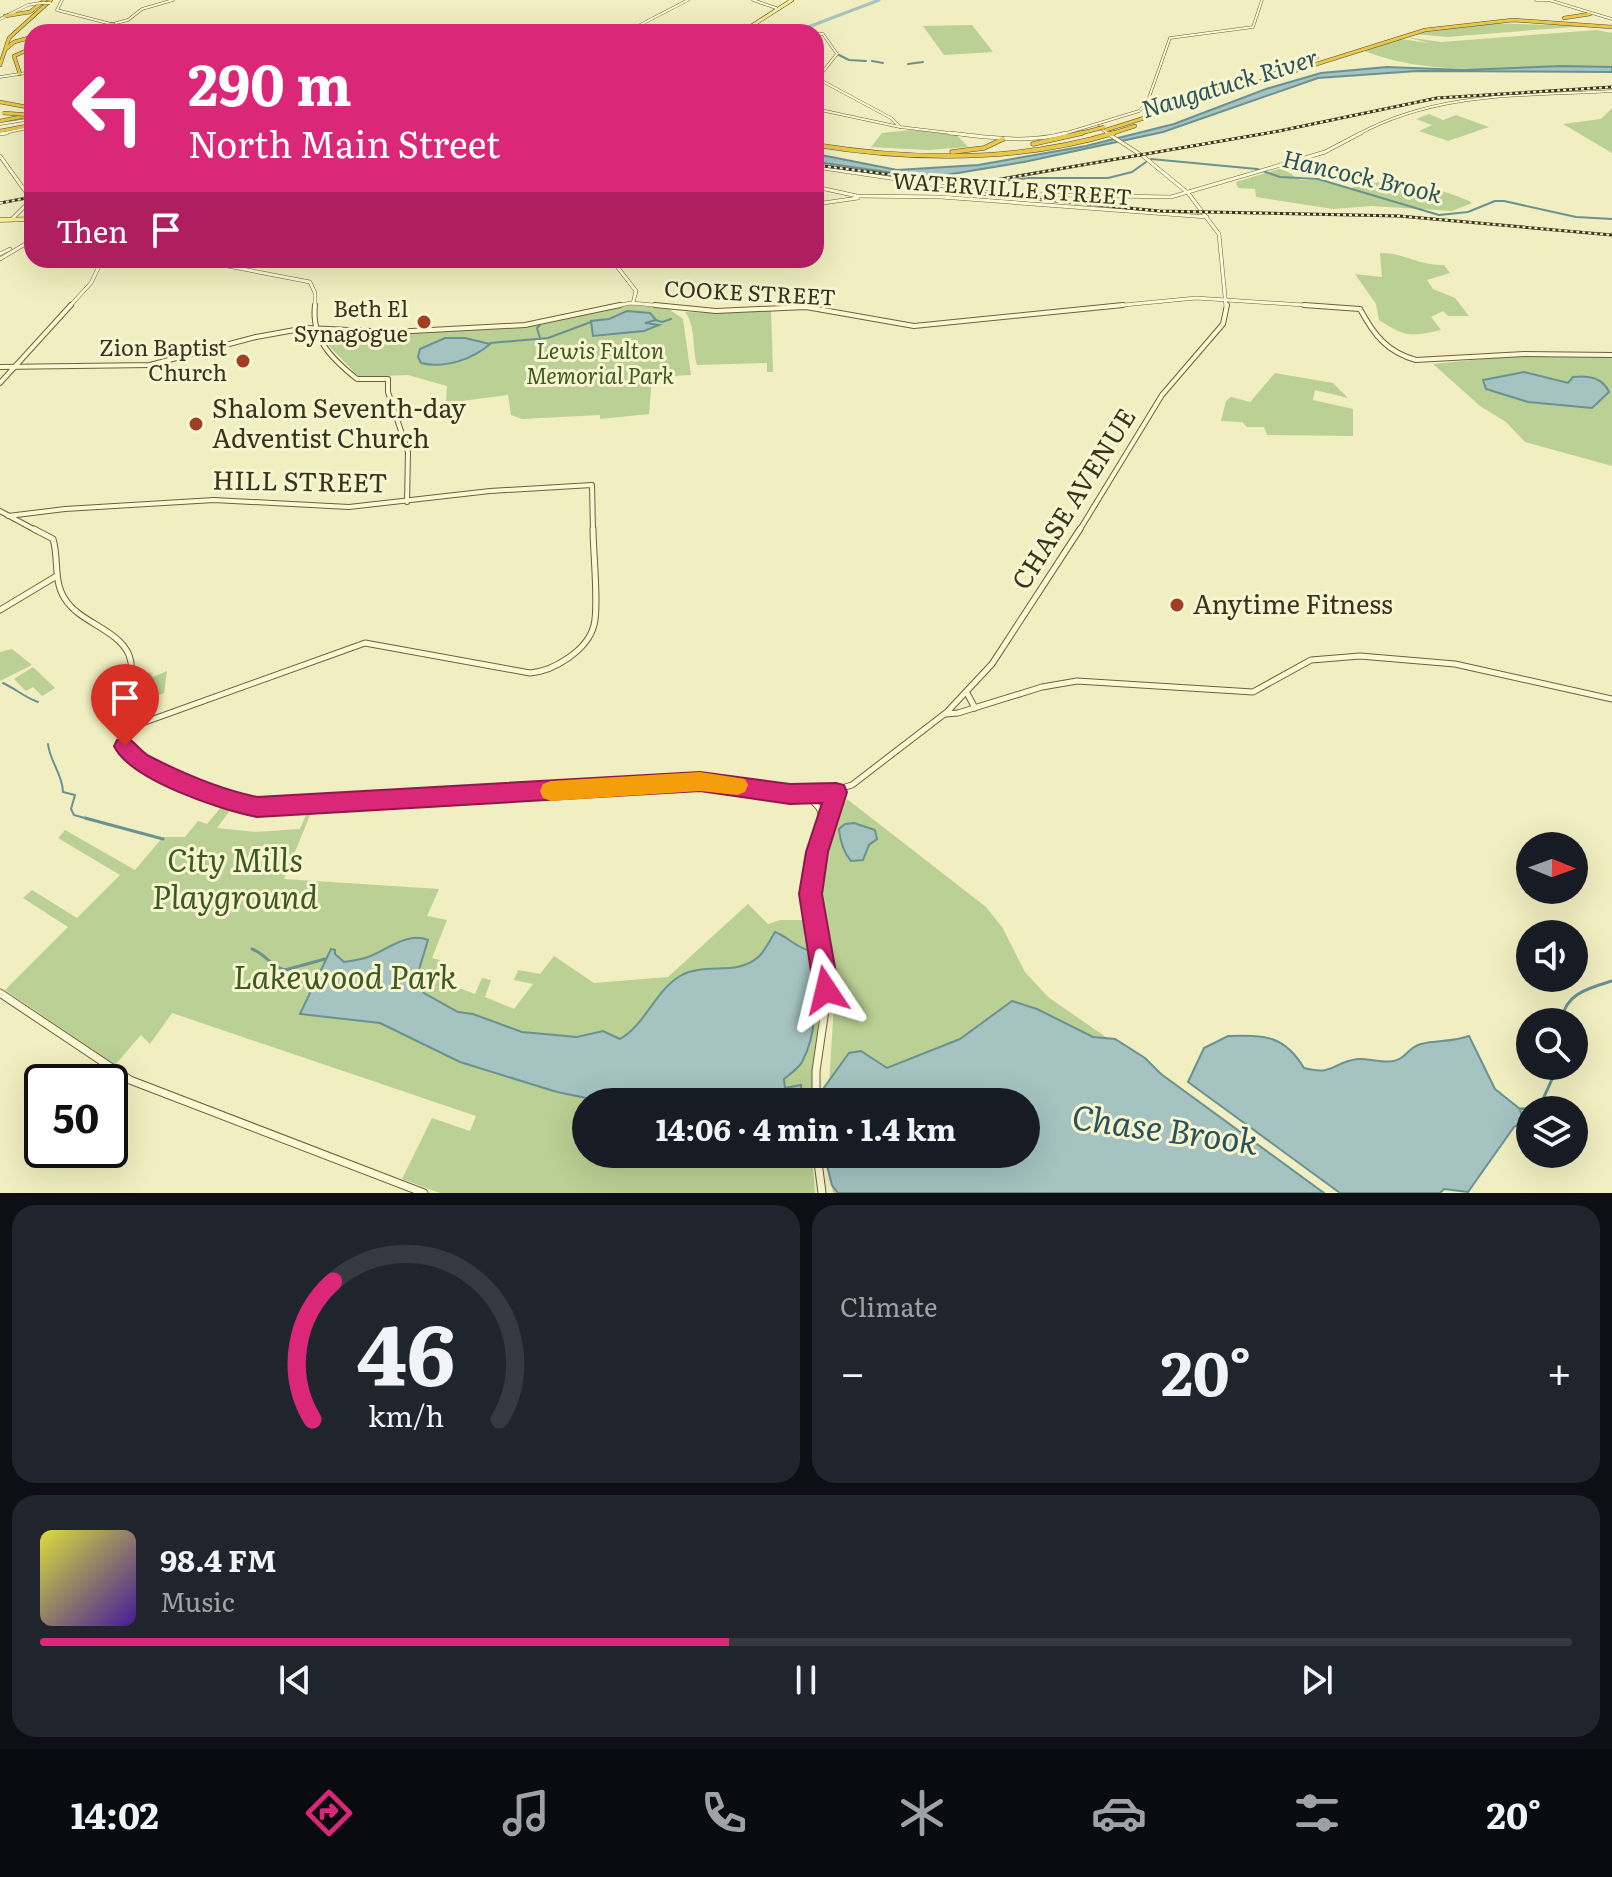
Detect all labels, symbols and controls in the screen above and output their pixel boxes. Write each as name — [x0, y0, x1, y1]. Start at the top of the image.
water label: Naugatuck River — [1137, 38, 1322, 125]
text: 290 m — [188, 40, 352, 123]
icon: left — [56, 56, 160, 160]
text: North Main Street — [188, 116, 500, 169]
water label: Hancock Brook — [1279, 139, 1447, 210]
street label: WATERVILLE STREET — [891, 163, 1133, 212]
text: Then — [56, 208, 128, 252]
icon: arrive — [144, 208, 188, 252]
street label: COOKE STREET — [663, 271, 837, 312]
place label: Beth El Synagogue — [294, 291, 408, 349]
marker: Beth El Synagogue — [415, 313, 433, 331]
place label: Zion Baptist Church — [99, 330, 227, 388]
park label: Lewis Fulton Memorial Park — [526, 333, 674, 391]
marker: Zion Baptist Church — [234, 352, 252, 370]
place label: Shalom Seventh-day Adventist Church — [212, 387, 466, 456]
street label: CHASE AVENUE — [1000, 399, 1143, 596]
marker: Shalom Seventh-day Adventist Church — [187, 415, 205, 433]
street label: HILL STREET — [212, 458, 388, 501]
place label: Anytime Fitness — [1193, 583, 1393, 622]
marker: Anytime Fitness — [1168, 596, 1186, 614]
pin — [91, 664, 159, 746]
icon: arrive — [103, 676, 147, 720]
north arrow — [1516, 832, 1588, 904]
map controls — [1516, 832, 1588, 1168]
park label: City Mills Playground — [152, 834, 319, 919]
button: sound — [1516, 920, 1588, 992]
position arrow — [784, 948, 868, 1032]
park label: Lakewood Park — [233, 951, 458, 999]
button: search — [1516, 1008, 1588, 1080]
speed limit sign: 50 — [24, 1064, 128, 1168]
water label: Chase Brook — [1069, 1089, 1262, 1165]
button: layers — [1516, 1096, 1588, 1168]
text: 14:06 · 4 min · 1.4 km — [656, 1106, 956, 1150]
text: Climate — [840, 1286, 938, 1325]
text: 46 — [357, 1288, 455, 1412]
text: 20° — [1161, 1325, 1251, 1414]
text: − — [840, 1337, 866, 1403]
text: + — [1546, 1337, 1572, 1403]
text: km/h — [368, 1393, 444, 1436]
text: 98.4 FM — [160, 1537, 277, 1581]
text: Music — [160, 1581, 235, 1620]
icon: previous — [273, 1658, 317, 1702]
icon: pause — [784, 1658, 828, 1702]
icon: next — [1295, 1658, 1339, 1702]
icon: directions — [301, 1785, 357, 1841]
icon: music — [498, 1785, 554, 1841]
icon: phone — [696, 1785, 752, 1841]
icon: climate — [894, 1785, 950, 1841]
icon: car — [1091, 1785, 1147, 1841]
icon: filters — [1289, 1785, 1345, 1841]
text: 14:02 — [71, 1787, 159, 1840]
text: 20° — [1487, 1787, 1541, 1840]

